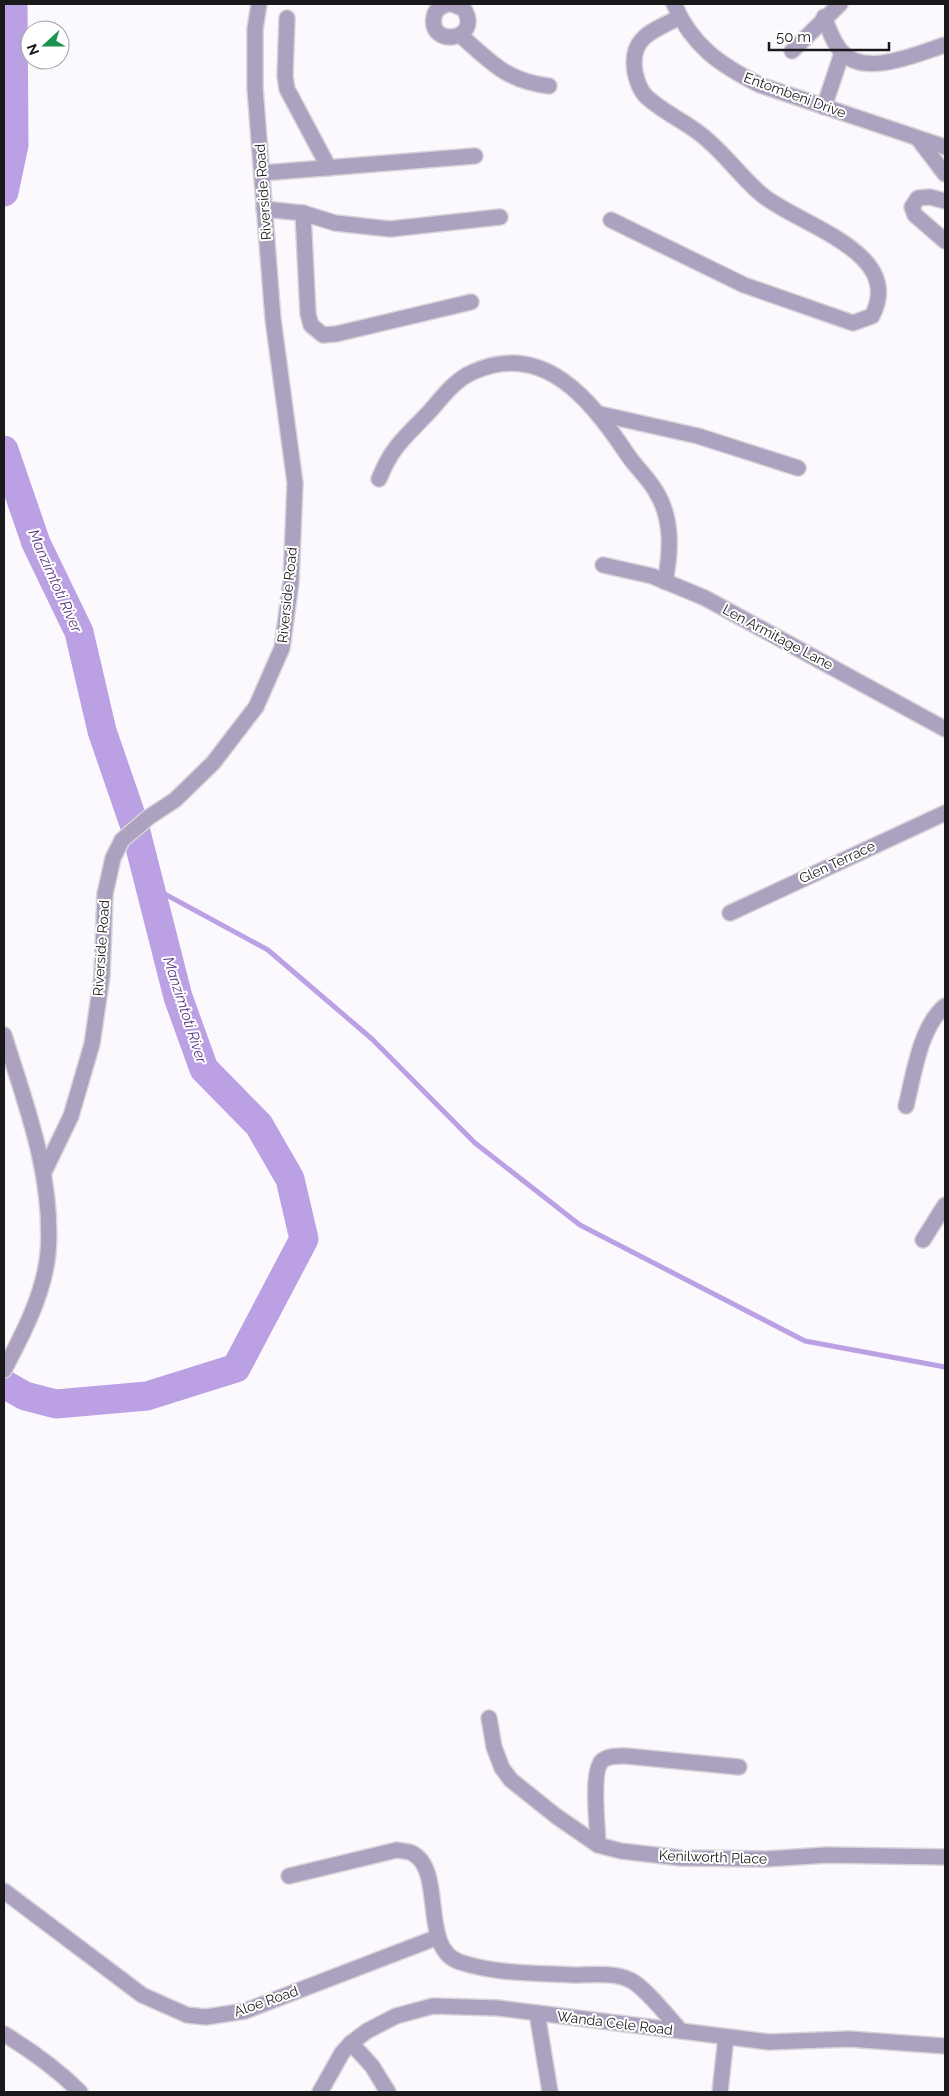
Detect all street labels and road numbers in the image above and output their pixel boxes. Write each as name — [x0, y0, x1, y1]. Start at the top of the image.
street label: Entombeni Drive — [742, 69, 848, 121]
street label: Riverside Road — [252, 143, 274, 241]
street label: Riverside Road — [274, 546, 300, 644]
street label: Len Armitage Lane — [720, 601, 836, 673]
street label: Glen Terrace — [797, 837, 877, 887]
street label: Riverside Road — [90, 899, 112, 997]
street label: Kenilworth Place — [659, 1847, 767, 1867]
street label: Aloe Road — [232, 1983, 300, 2019]
street label: Wanda Cele Road — [556, 2008, 674, 2038]

